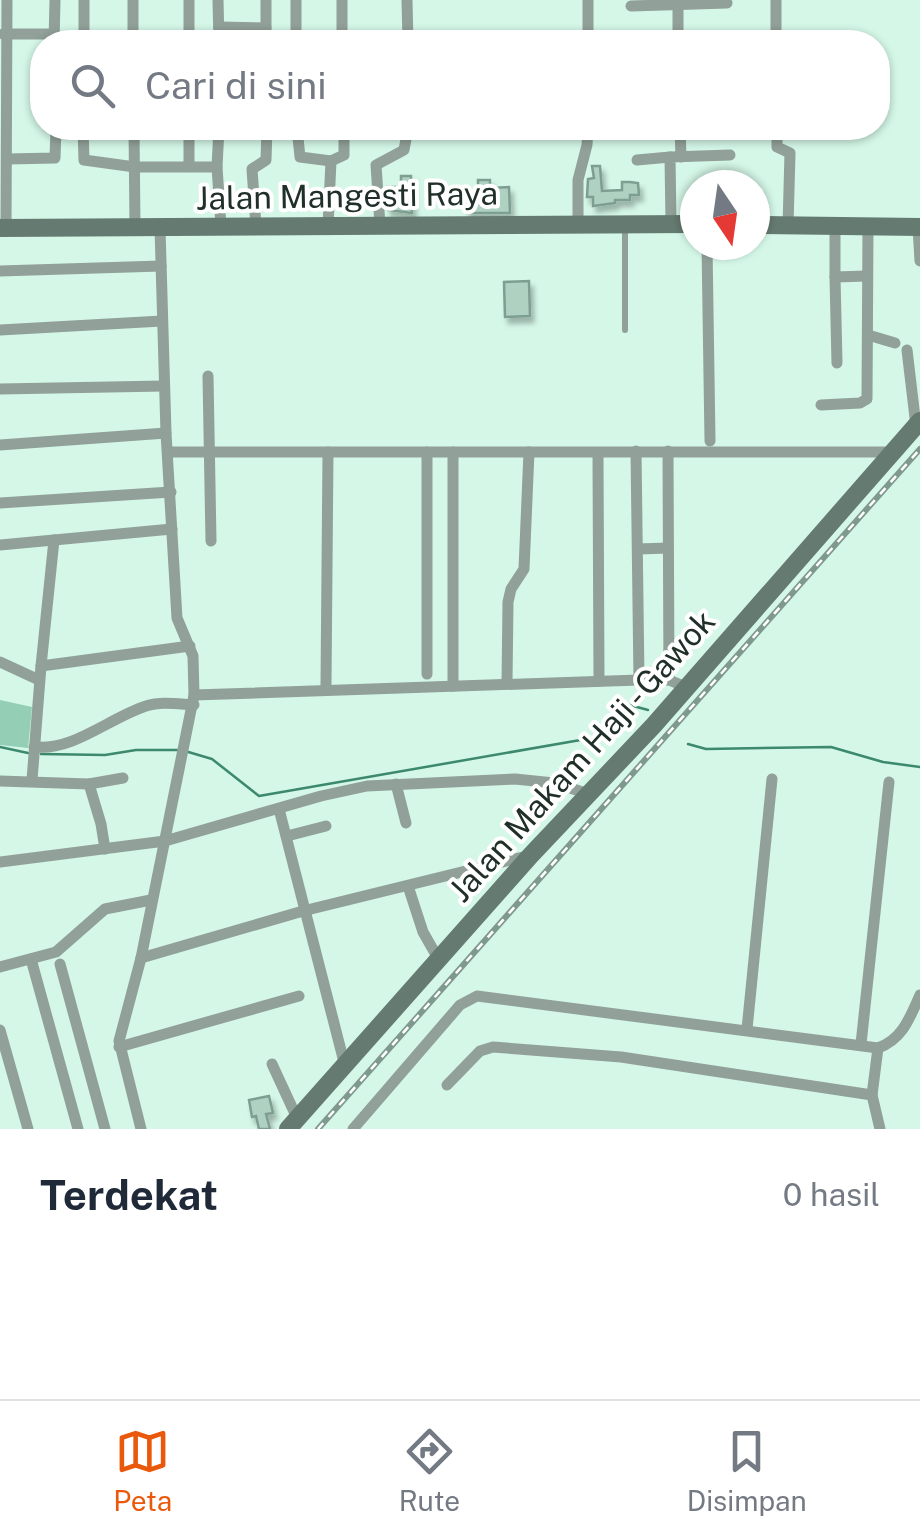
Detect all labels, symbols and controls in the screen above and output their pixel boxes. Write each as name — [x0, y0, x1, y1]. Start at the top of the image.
search box — [30, 30, 890, 140]
icon: search — [65, 58, 120, 113]
text: Cari di sini — [145, 63, 327, 108]
north arrow — [680, 170, 770, 260]
street label: Jalan Mangesti Raya — [196, 174, 498, 217]
street label: Jalan Makam Haji - Gawok — [441, 602, 722, 909]
text: Terdekat — [40, 1170, 218, 1219]
text: 0 hasil — [783, 1176, 880, 1213]
tab: Peta — [113, 1424, 172, 1517]
tab: Rute — [399, 1424, 460, 1517]
tab: Disimpan — [687, 1424, 807, 1517]

